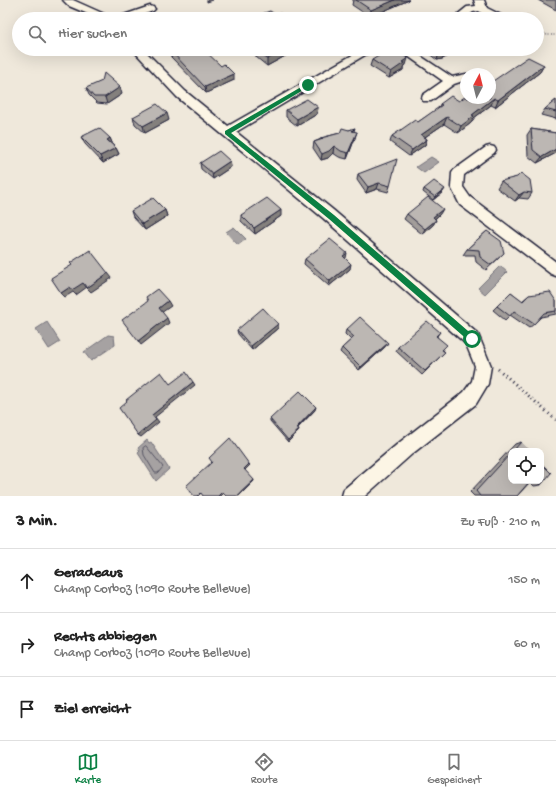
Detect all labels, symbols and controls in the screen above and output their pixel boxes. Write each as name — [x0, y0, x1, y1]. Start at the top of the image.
search box — [12, 12, 544, 56]
icon: search — [26, 23, 48, 45]
text: Hier suchen — [58, 25, 127, 43]
north arrow — [460, 68, 496, 104]
route end — [299, 76, 317, 94]
route start — [463, 330, 481, 348]
map controls — [508, 448, 544, 484]
button: locate — [508, 448, 544, 484]
text: 3 Min. — [16, 512, 58, 532]
text: Zu Fuß · 210 m — [460, 515, 540, 530]
text: Geradeaus — [54, 564, 122, 582]
icon: ahead — [16, 570, 38, 592]
text: 150 m — [508, 573, 540, 588]
text: Champ Corboz (1090 Route Bellevue) — [54, 582, 251, 597]
text: Rechts abbiegen — [54, 628, 157, 646]
icon: right — [16, 634, 38, 656]
text: 60 m — [514, 637, 540, 652]
text: Champ Corboz (1090 Route Bellevue) — [54, 646, 251, 661]
icon: arrive — [16, 698, 38, 720]
text: Ziel erreicht — [54, 700, 130, 718]
tab: Karte — [75, 751, 101, 787]
tab: Route — [251, 751, 278, 787]
tab: Gespeichert — [427, 751, 481, 787]

